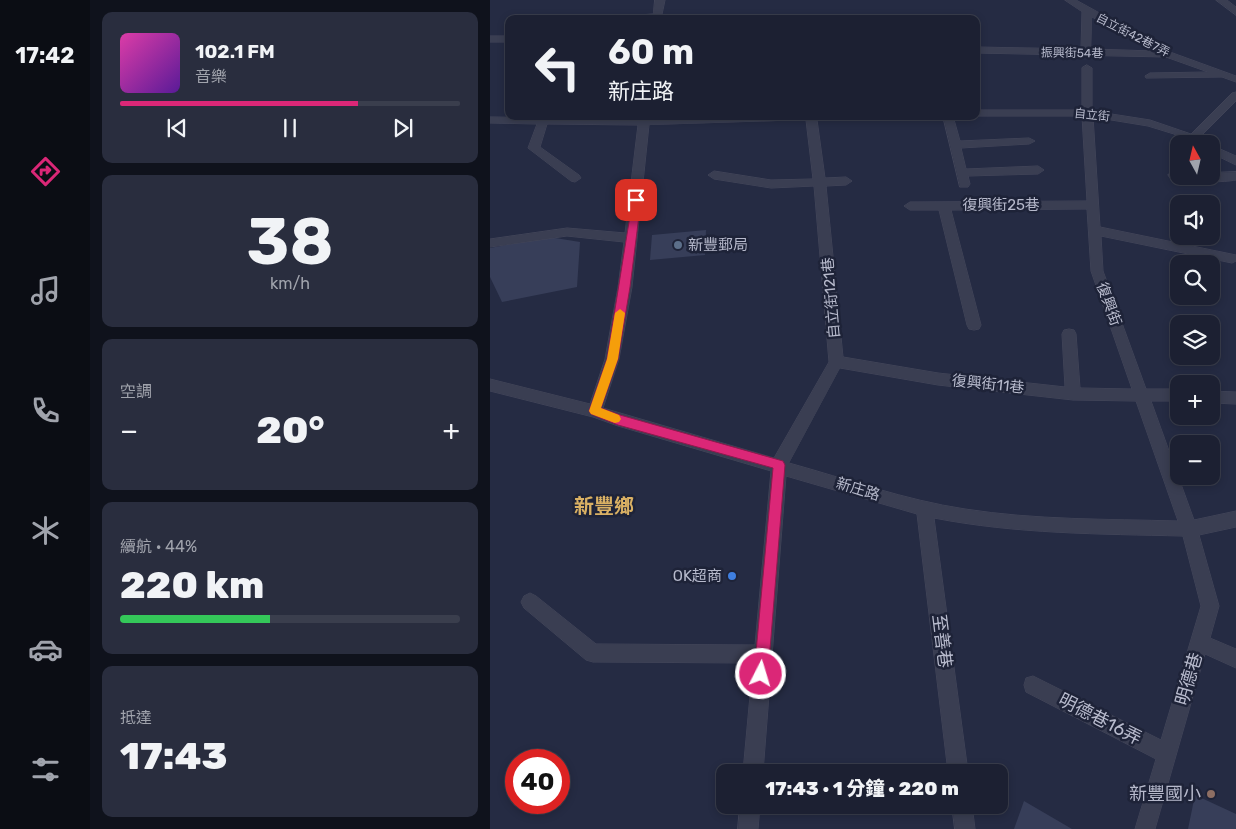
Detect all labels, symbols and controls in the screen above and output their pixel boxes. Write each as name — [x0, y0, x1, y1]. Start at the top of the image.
street label: 自立街42巷7弄 — [1094, 10, 1172, 60]
text: 60 m — [608, 31, 694, 73]
icon: left — [525, 35, 590, 100]
text: 102.1 FM — [195, 40, 275, 63]
text: 17:42 — [15, 42, 75, 69]
street label: 振興街54巷 — [1041, 45, 1103, 61]
text: 音樂 — [195, 67, 227, 86]
text: 新庄路 — [608, 78, 674, 105]
street label: 自立街 — [1073, 106, 1111, 124]
icon: previous — [163, 114, 191, 142]
icon: pause — [276, 114, 304, 142]
icon: next — [389, 114, 417, 142]
north arrow — [1170, 135, 1220, 185]
map controls — [1170, 135, 1220, 485]
icon: directions — [28, 154, 63, 189]
pin — [615, 179, 657, 221]
icon: arrive — [622, 186, 650, 214]
button: sound — [1170, 195, 1220, 245]
street label: 復興街25巷 — [962, 196, 1040, 214]
text: 38 — [247, 203, 333, 280]
place label: 新豐郵局 — [688, 236, 748, 254]
marker: 新豐郵局 — [672, 239, 684, 251]
button: search — [1170, 255, 1220, 305]
street label: 自立街121巷 — [818, 257, 844, 339]
icon: music — [28, 273, 63, 308]
text: km/h — [270, 274, 310, 293]
street label: 復興街 — [1093, 280, 1125, 328]
button: layers — [1170, 315, 1220, 365]
street label: 復興街11巷 — [951, 371, 1025, 397]
button: + — [1170, 375, 1220, 425]
text: 空調 — [120, 382, 152, 401]
icon: phone — [28, 393, 63, 428]
text: 20° — [256, 407, 325, 453]
text: − — [120, 414, 138, 447]
text: + — [443, 414, 460, 447]
button: − — [1170, 435, 1220, 485]
street label: 新庄路 — [834, 474, 882, 504]
district label: 新豐鄉 — [574, 494, 634, 518]
icon: climate — [28, 513, 63, 548]
text: 續航 · 44% — [120, 537, 197, 556]
text: 220 km — [120, 562, 264, 608]
place label: OK超商 — [673, 567, 722, 585]
marker: OK超商 — [726, 570, 738, 582]
street label: 至善巷 — [928, 613, 956, 669]
icon: car — [28, 632, 63, 667]
position arrow — [734, 647, 786, 699]
street label: 明德巷 — [1171, 650, 1207, 708]
street label: 明德巷16弄 — [1055, 689, 1145, 749]
text: 抵達 — [120, 708, 152, 727]
text: 17:43 — [120, 733, 227, 779]
speed limit sign: 40 — [505, 749, 570, 814]
icon: filters — [28, 752, 63, 787]
text: 17:43 · 1 分鐘 · 220 m — [765, 777, 959, 800]
place label: 新豐國小 — [1129, 783, 1201, 805]
marker: 新豐國小 — [1205, 788, 1217, 800]

